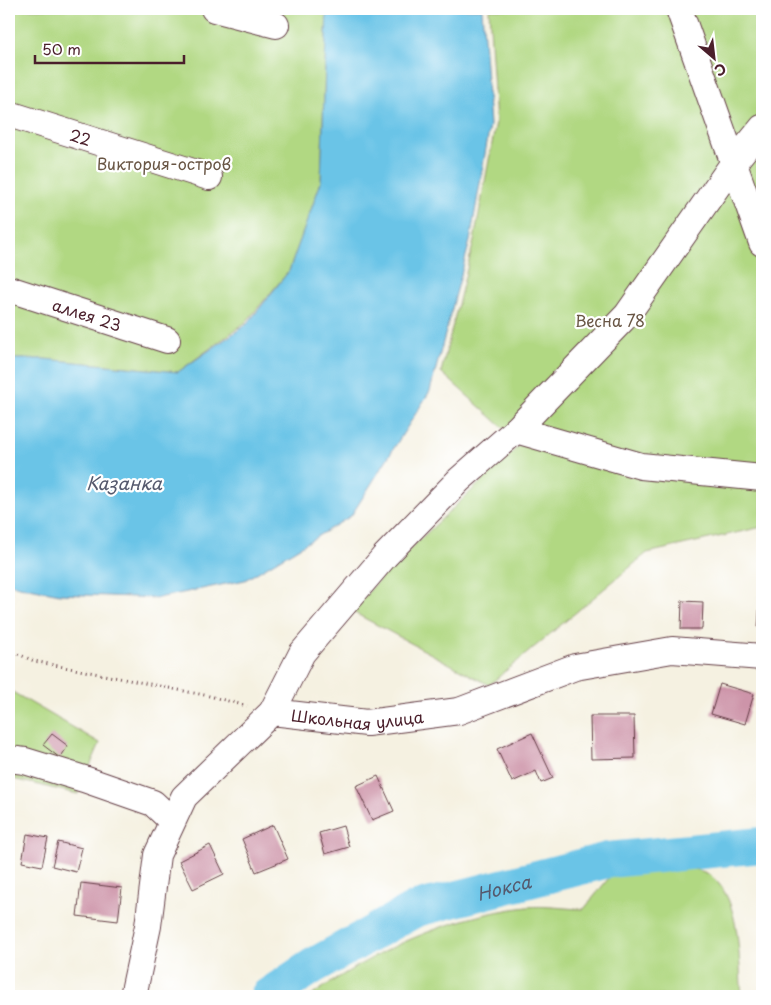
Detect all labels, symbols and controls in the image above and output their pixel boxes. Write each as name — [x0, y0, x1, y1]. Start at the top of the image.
scale bar — [35, 32, 184, 64]
north arrow — [688, 32, 738, 82]
text: 50 m — [42, 37, 81, 60]
text: С — [711, 58, 730, 82]
street label: 22 — [67, 122, 94, 151]
park label: Виктория-остров — [97, 151, 231, 175]
street label: аллея 23 — [49, 292, 125, 337]
park label: Весна 78 — [575, 308, 645, 332]
water label: Казанка — [86, 469, 163, 496]
street label: Школьная улица — [290, 702, 425, 735]
water label: Нокса — [473, 867, 534, 907]

